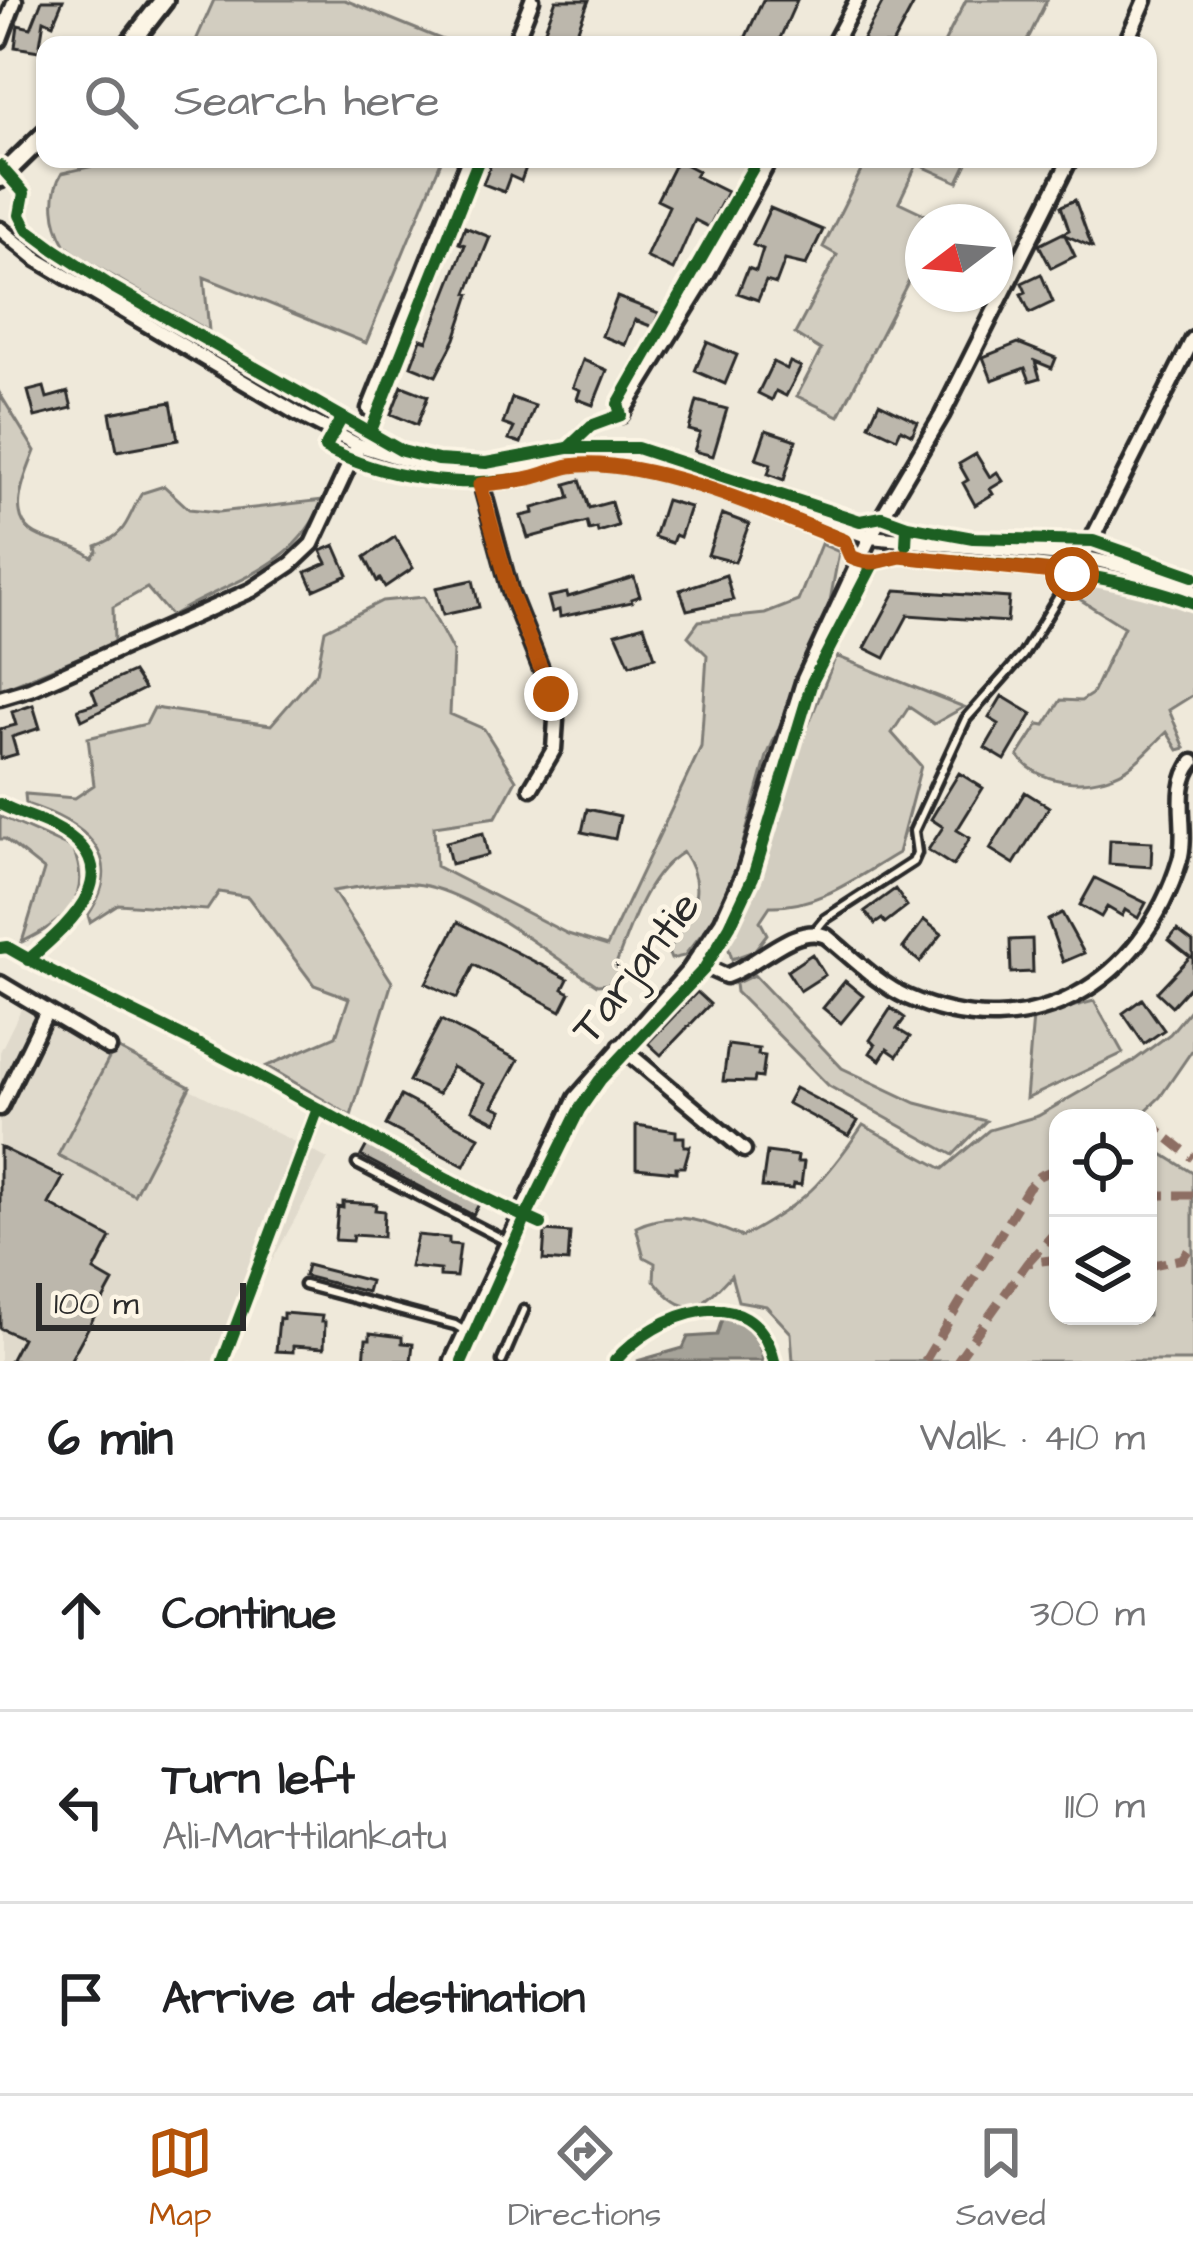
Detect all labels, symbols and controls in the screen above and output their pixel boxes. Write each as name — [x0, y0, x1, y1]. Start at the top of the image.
search box — [36, 36, 1157, 168]
icon: search — [78, 69, 144, 135]
text: Search here — [174, 71, 440, 133]
north arrow — [905, 204, 1013, 312]
route start — [1045, 547, 1099, 601]
route end — [524, 667, 578, 721]
street label: Tarjantie — [557, 878, 716, 1057]
map controls — [1049, 1109, 1157, 1325]
button: locate — [1049, 1109, 1157, 1217]
button: layers — [1049, 1217, 1157, 1325]
scale bar — [36, 1277, 246, 1330]
text: 100 m — [54, 1281, 139, 1327]
text: 6 min — [48, 1404, 173, 1475]
text: Walk · 410 m — [920, 1412, 1145, 1466]
icon: ahead — [48, 1582, 114, 1648]
text: Continue — [162, 1584, 336, 1646]
text: 300 m — [1030, 1588, 1145, 1642]
text: Turn left — [162, 1749, 355, 1811]
icon: left — [48, 1774, 114, 1840]
text: 110 m — [1064, 1780, 1145, 1834]
text: Ali-Marttilankatu — [162, 1811, 447, 1865]
icon: arrive — [48, 1966, 114, 2032]
text: Arrive at destination — [162, 1968, 585, 2030]
tab: Map — [147, 2120, 213, 2238]
tab: Directions — [508, 2120, 661, 2238]
tab: Saved — [956, 2120, 1046, 2238]

